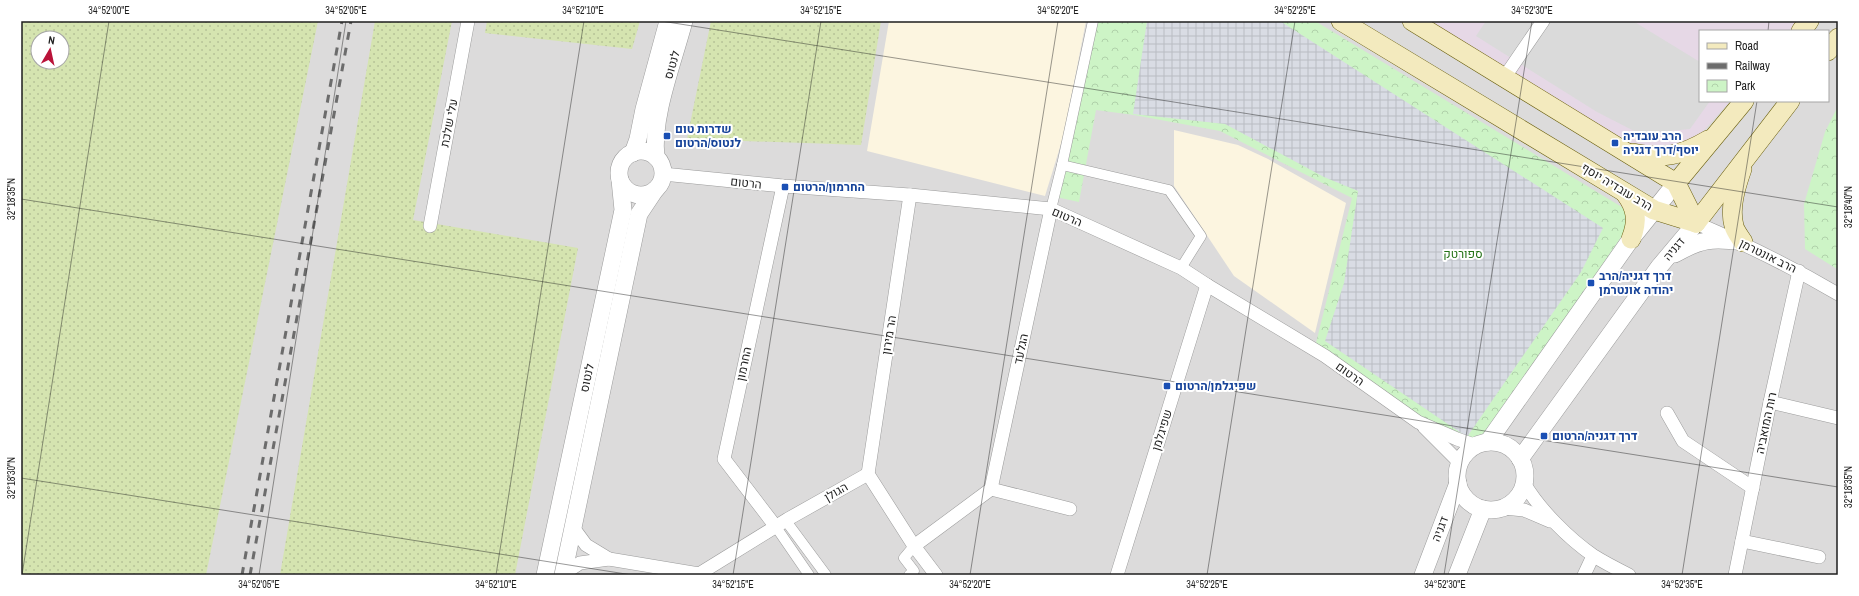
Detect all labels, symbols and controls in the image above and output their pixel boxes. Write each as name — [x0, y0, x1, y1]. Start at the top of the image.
text: 34°52'00"E — [88, 4, 130, 17]
text: 34°52'05"E — [325, 4, 367, 17]
text: 34°52'10"E — [562, 4, 604, 17]
text: 34°52'15"E — [800, 4, 842, 17]
text: 34°52'20"E — [1037, 4, 1079, 17]
text: 34°52'25"E — [1274, 4, 1316, 17]
text: 34°52'30"E — [1511, 4, 1553, 17]
north arrow — [30, 30, 70, 70]
legend — [1699, 30, 1829, 102]
text: N — [47, 33, 56, 48]
text: Road — [1735, 38, 1759, 54]
street label: לנטוס — [660, 49, 684, 81]
text: Railway — [1735, 58, 1770, 74]
text: Park — [1735, 78, 1755, 94]
street label: עלי שלכת — [436, 97, 462, 149]
place label: שדרות טום לנטוס/הרטום — [675, 121, 741, 151]
place label: הרב עובדיה יוסף/דרך דגניה — [1623, 128, 1699, 158]
marker: שדרות טום לנטוס/הרטום — [662, 131, 672, 141]
marker: הרב עובדיה יוסף/דרך דגניה — [1610, 138, 1620, 148]
street label: הרב עובדיה יוסף — [1578, 159, 1656, 215]
street label: הרטום — [729, 173, 763, 193]
text: 32°18'35"N — [5, 178, 18, 220]
place label: החרמון/הרטום — [793, 179, 865, 195]
marker: החרמון/הרטום — [780, 182, 790, 192]
text: 32°18'40"N — [1842, 186, 1855, 228]
street label: הרטום — [1049, 203, 1085, 231]
street label: דגניה — [1660, 234, 1688, 264]
street label: הרב אונטרמן — [1737, 235, 1799, 277]
park label: ספורטק — [1443, 246, 1483, 262]
place label: דרך דגניה/הרב יהודה אונטרמן — [1599, 268, 1673, 298]
marker: דרך דגניה/הרב יהודה אונטרמן — [1586, 278, 1596, 288]
street label: הר מירון — [878, 314, 900, 356]
street label: הגלעד — [1010, 332, 1032, 366]
street label: החרמון — [733, 345, 755, 383]
street label: הרטום — [1333, 358, 1367, 390]
street label: לנטוס — [576, 362, 598, 394]
place label: שפיגלמן/הרטום — [1175, 378, 1256, 394]
marker: שפיגלמן/הרטום — [1162, 381, 1172, 391]
street label: רות המואביה — [1752, 391, 1780, 455]
street label: שפיגלמן — [1148, 407, 1176, 453]
place label: דרך דגניה/הרטום — [1552, 428, 1638, 444]
marker: דרך דגניה/הרטום — [1539, 431, 1549, 441]
text: 32°18'30"N — [5, 457, 18, 499]
text: 32°18'35"N — [1842, 466, 1855, 508]
street label: הגולן — [821, 479, 851, 505]
street label: דגניה — [1428, 514, 1452, 544]
text: 34°52'05"E — [238, 578, 280, 591]
text: 34°52'10"E — [475, 578, 517, 591]
text: 34°52'15"E — [712, 578, 754, 591]
text: 34°52'20"E — [949, 578, 991, 591]
text: 34°52'25"E — [1186, 578, 1228, 591]
text: 34°52'30"E — [1424, 578, 1466, 591]
text: 34°52'35"E — [1661, 578, 1703, 591]

